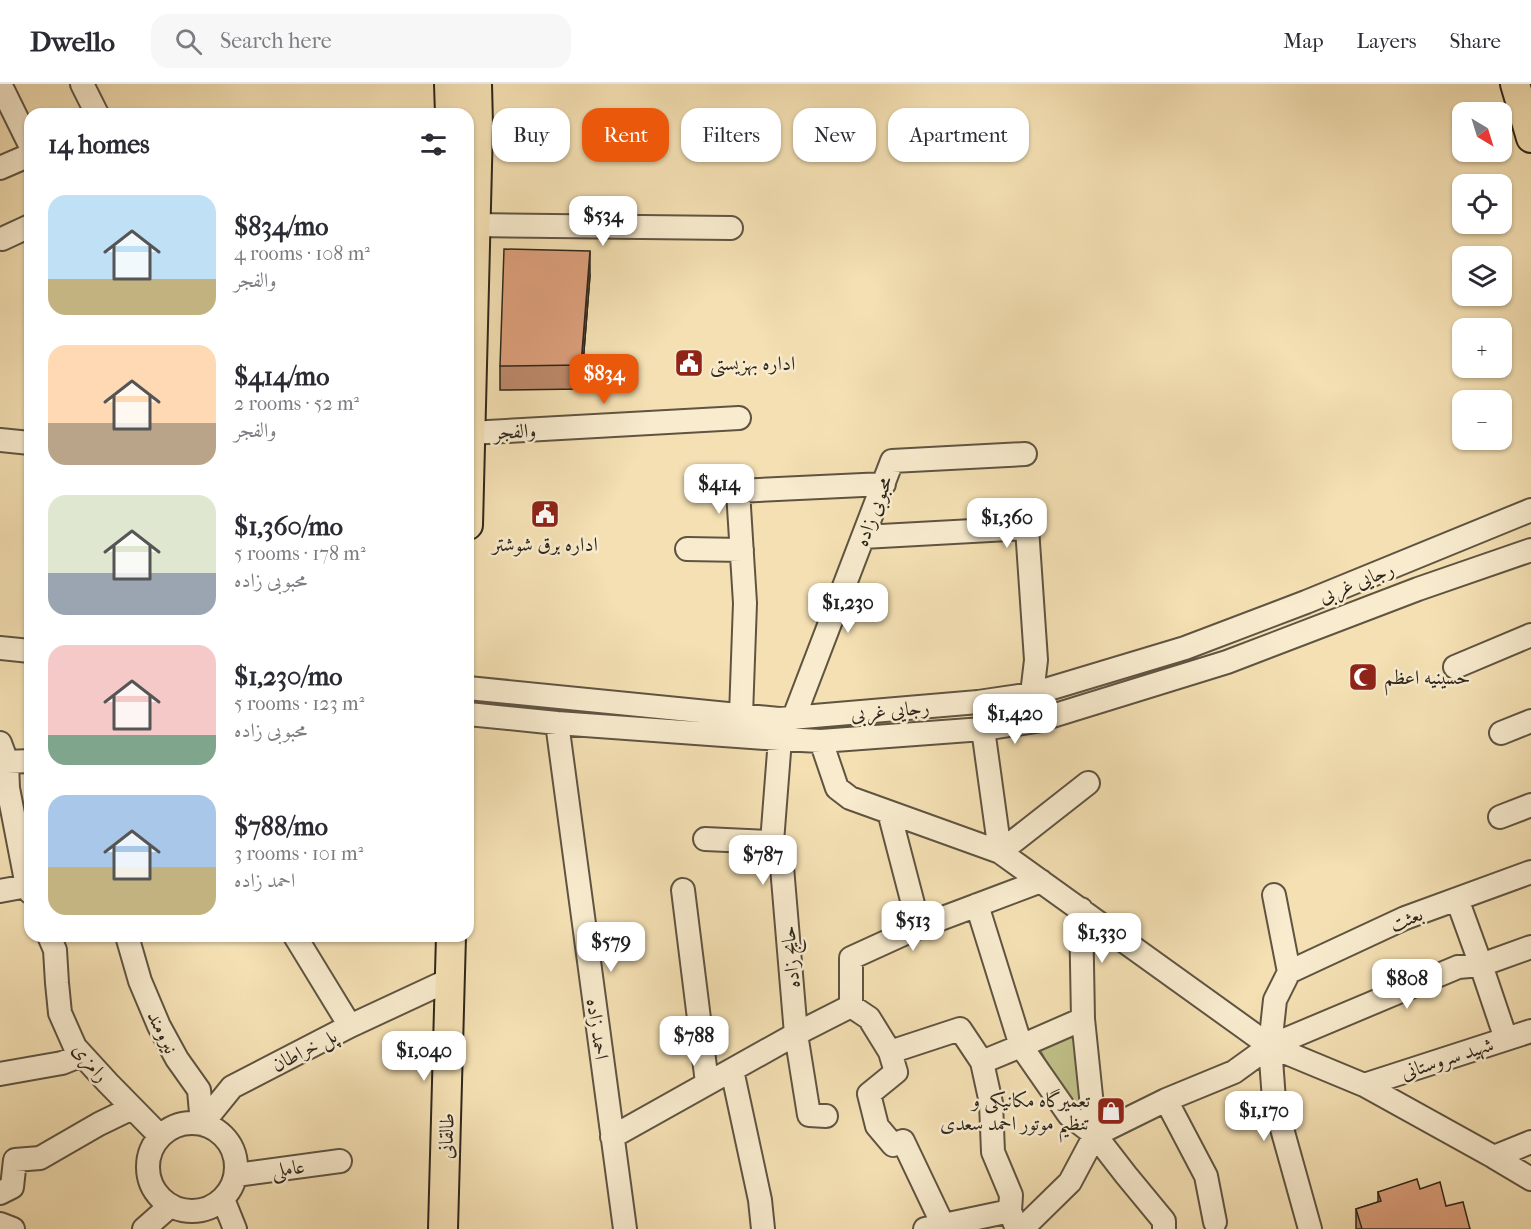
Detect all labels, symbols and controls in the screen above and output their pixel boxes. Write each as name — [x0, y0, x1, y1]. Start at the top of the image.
search box — [151, 14, 571, 68]
text: Dwello — [30, 25, 115, 58]
icon: search — [172, 25, 205, 58]
text: Search here — [220, 28, 332, 54]
text: Map — [1283, 29, 1324, 53]
text: Layers — [1357, 29, 1416, 53]
text: Share — [1449, 29, 1501, 53]
north arrow — [1452, 102, 1512, 162]
map controls — [1452, 102, 1512, 450]
chip: Buy — [492, 108, 570, 162]
chip: Rent — [582, 108, 669, 162]
chip: Filters — [681, 108, 781, 162]
chip: New — [793, 108, 876, 162]
chip: Apartment — [888, 108, 1029, 162]
icon: filters — [417, 128, 450, 161]
text: 14 homes — [48, 129, 150, 160]
button: locate — [1452, 174, 1512, 234]
pin: $534 — [567, 196, 639, 247]
text: $534 — [583, 204, 623, 227]
text: $834/mo — [234, 211, 328, 242]
icon: home — [96, 219, 168, 291]
text: 4 rooms · 108 m² — [234, 242, 370, 265]
button: layers — [1452, 246, 1512, 306]
text: والفجر — [234, 269, 276, 292]
button: + — [1452, 318, 1512, 378]
public building icon: اداره بهزیستی — [673, 347, 705, 379]
place label: اداره بهزیستی — [710, 352, 795, 378]
pin: $834 — [568, 354, 640, 405]
text: $414/mo — [234, 361, 329, 392]
text: $834 — [583, 362, 625, 385]
icon: home — [96, 369, 168, 441]
button: − — [1452, 390, 1512, 450]
text: 2 rooms · 52 m² — [234, 392, 359, 415]
text: والفجر — [234, 419, 276, 442]
street label: والفجر — [491, 419, 537, 445]
pin: $414 — [683, 464, 755, 515]
text: $414 — [698, 472, 740, 495]
street label: محبوبی زاده — [850, 473, 900, 551]
public building icon: اداره برق شوشتر — [529, 498, 561, 530]
pin: $1,360 — [958, 498, 1056, 549]
text: $1,360 — [981, 506, 1033, 529]
text: $1,360/mo — [234, 511, 343, 542]
icon: home — [96, 519, 168, 591]
place label: اداره برق شوشتر — [490, 533, 598, 557]
text: 5 rooms · 178 m² — [234, 542, 366, 565]
street label: رجایی غربی — [1315, 557, 1398, 611]
text: محبوبی زاده — [234, 569, 307, 592]
pin: $1,230 — [799, 583, 897, 634]
text: $1,230 — [822, 591, 874, 614]
text: $1,230/mo — [234, 661, 342, 692]
mosque icon: حسینیه اعظم — [1347, 661, 1379, 693]
place label: حسینیه اعظم — [1384, 666, 1470, 696]
icon: home — [96, 669, 168, 741]
text: 5 rooms · 123 m² — [234, 692, 364, 715]
pin: $1,420 — [966, 694, 1064, 745]
street label: رجایی غربی — [850, 696, 931, 728]
text: $1,420 — [987, 702, 1043, 725]
text: محبوبی زاده — [234, 719, 307, 742]
text: $788/mo — [234, 811, 328, 842]
icon: home — [96, 819, 168, 891]
pin: $787 — [727, 835, 799, 886]
text: 3 rooms · 101 m² — [234, 842, 363, 865]
text: $787 — [743, 843, 783, 866]
text: احمد زاده — [234, 869, 295, 892]
pin: $513 — [877, 901, 949, 952]
street label: بعثت — [1386, 902, 1426, 937]
text: $513 — [896, 909, 931, 932]
pin: $1,330 — [1053, 913, 1151, 964]
text: $1,330 — [1077, 921, 1127, 944]
pin: $579 — [575, 922, 647, 973]
street label: حایج زاده — [776, 924, 810, 989]
text: $579 — [591, 930, 631, 953]
pin: $808 — [1371, 959, 1443, 1010]
text: $808 — [1386, 967, 1428, 990]
street label: احمد زاده — [582, 997, 613, 1061]
street label: نیرومند — [142, 1007, 183, 1058]
pin: $788 — [658, 1016, 730, 1067]
street label: پل خراطان — [268, 1024, 343, 1079]
text: $788 — [674, 1024, 714, 1047]
pin: $1,040 — [375, 1031, 473, 1082]
street label: شهید سروستانی — [1398, 1033, 1497, 1086]
street label: رامزی — [66, 1038, 113, 1088]
text: $1,040 — [396, 1039, 452, 1062]
place label: تعمیرگاه مکانیکی و تنظیم موتور احمد سعدی — [940, 1088, 1090, 1143]
pin: $1,170 — [1215, 1091, 1313, 1142]
shop icon: تعمیرگاه مکانیکی و تنظیم موتور احمد سعدی — [1095, 1095, 1127, 1127]
text: $1,170 — [1239, 1099, 1289, 1122]
street label: طالقانی — [434, 1113, 459, 1160]
street label: عاملی — [270, 1155, 307, 1185]

